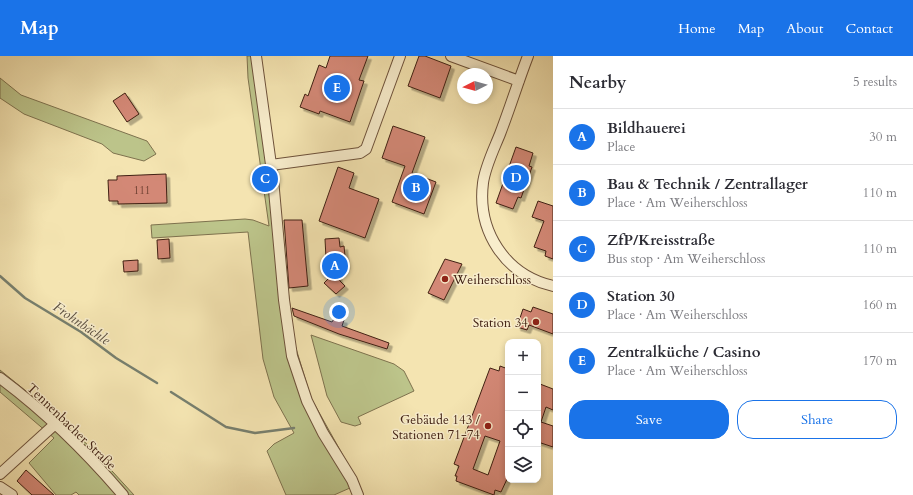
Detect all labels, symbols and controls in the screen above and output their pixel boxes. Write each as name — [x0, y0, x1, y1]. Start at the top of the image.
text: Map — [20, 15, 59, 41]
text: Home — [678, 19, 716, 38]
text: Map — [738, 19, 764, 38]
text: About — [786, 19, 823, 38]
text: Contact — [845, 19, 893, 38]
north arrow — [457, 68, 493, 104]
text: Nearby — [569, 71, 626, 94]
pin: E — [324, 73, 350, 103]
text: 5 results — [853, 73, 897, 91]
text: Bildhauerei — [607, 118, 686, 138]
text: A — [577, 128, 587, 146]
text: 30 m — [869, 128, 897, 146]
text: Place — [607, 138, 635, 156]
pin: D — [503, 163, 529, 193]
pin: C — [252, 164, 278, 194]
pin: B — [403, 173, 429, 203]
text: Bau & Technik / Zentrallager — [607, 174, 808, 194]
house number: 111 — [134, 183, 150, 198]
text: B — [577, 184, 587, 202]
text: 110 m — [863, 184, 897, 202]
text: Place · Am Weiherschloss — [607, 194, 748, 212]
text: ZfP/Kreisstraße — [607, 230, 715, 250]
text: C — [577, 240, 587, 258]
text: 110 m — [863, 240, 897, 258]
text: Bus stop · Am Weiherschloss — [607, 250, 765, 268]
pin: A — [322, 251, 348, 281]
place label: Weiherschloss — [452, 271, 531, 289]
marker: Weiherschloss — [440, 274, 450, 284]
text: Station 30 — [607, 286, 675, 306]
text: D — [576, 296, 588, 314]
text: 160 m — [863, 296, 897, 314]
water label: Frohnbächle — [49, 297, 114, 350]
your location — [329, 302, 349, 322]
text: Place · Am Weiherschloss — [607, 306, 748, 324]
place label: Station 34 — [473, 314, 528, 332]
marker: Station 34 — [531, 317, 541, 327]
map controls — [505, 339, 541, 483]
button: + — [505, 339, 541, 375]
text: Zentralküche / Casino — [607, 342, 760, 362]
text: E — [578, 352, 586, 370]
text: 170 m — [863, 352, 897, 370]
text: Place · Am Weiherschloss — [607, 362, 748, 380]
button: − — [505, 375, 541, 411]
street label: Tennenbacher Straße — [23, 379, 120, 474]
button: Save — [569, 400, 729, 439]
button: Share — [737, 400, 897, 439]
place label: Gebäude 143 / Stationen 71-74 — [392, 411, 481, 444]
button: locate — [505, 411, 541, 447]
marker: Gebäude 143 / Stationen 71-74 — [483, 421, 493, 431]
button: layers — [505, 447, 541, 483]

